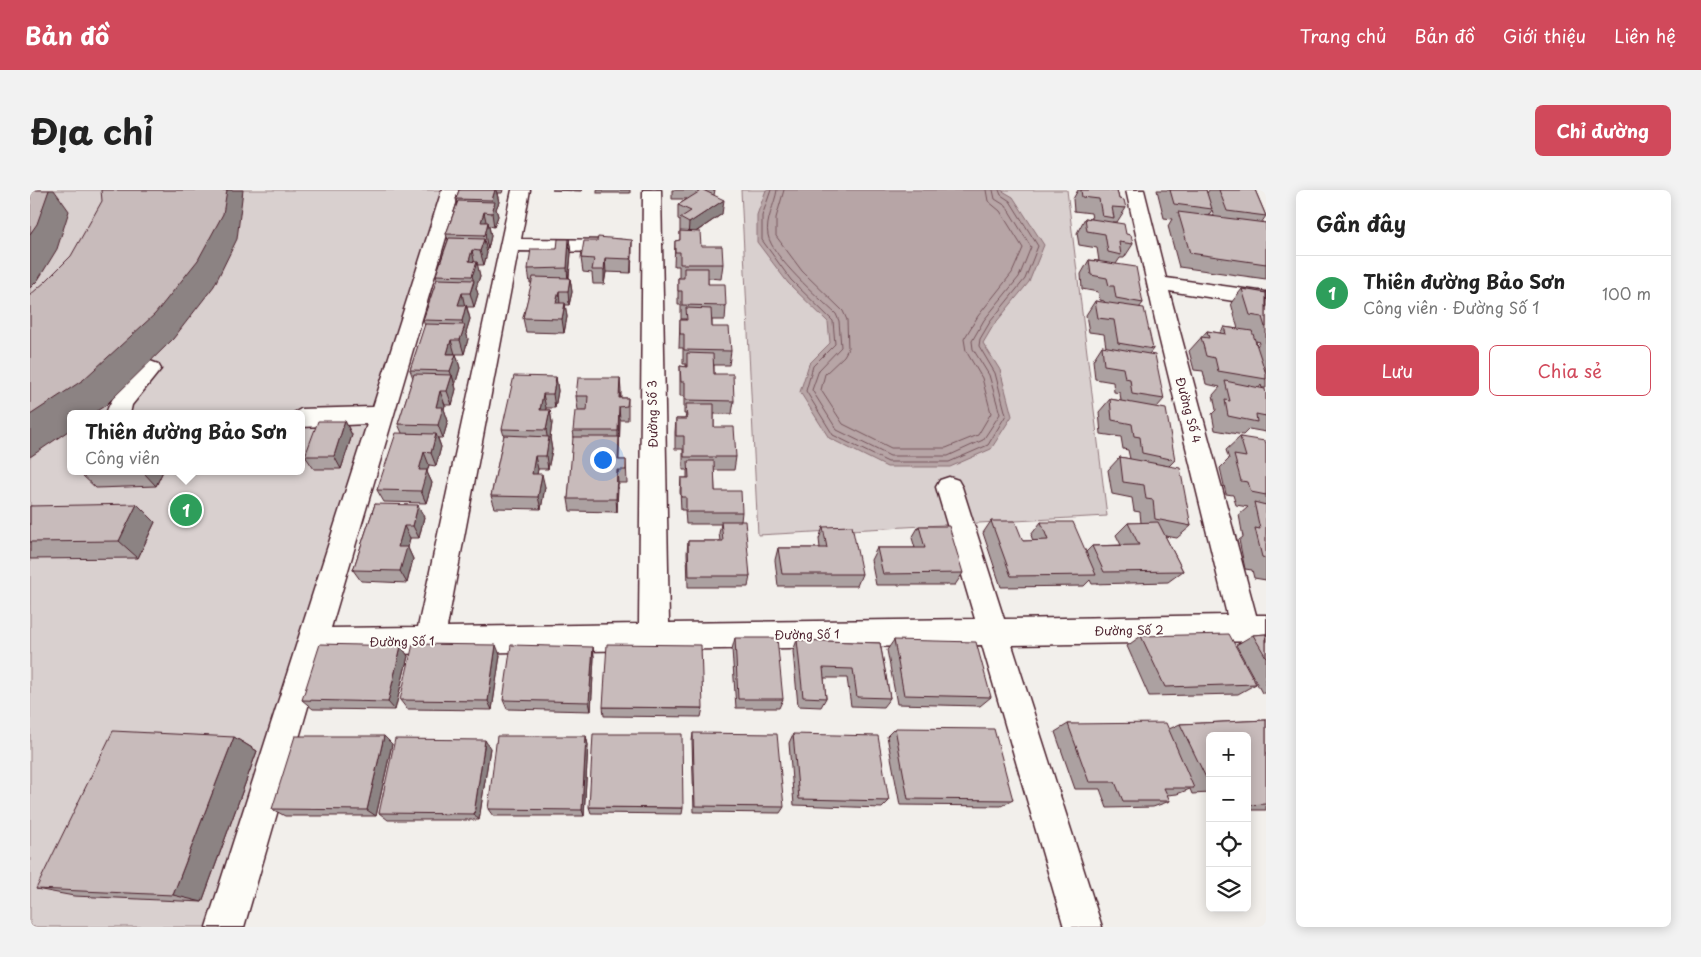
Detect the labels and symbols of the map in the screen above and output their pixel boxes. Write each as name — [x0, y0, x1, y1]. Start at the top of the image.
street label: Đường Số 4 — [1172, 375, 1206, 445]
street label: Đường Số 3 — [642, 380, 662, 448]
your location — [590, 447, 616, 473]
pin: 1 — [170, 491, 202, 529]
street label: Đường Số 2 — [1094, 620, 1164, 640]
street label: Đường Số 1 — [774, 624, 840, 644]
street label: Đường Số 1 — [369, 631, 435, 651]

